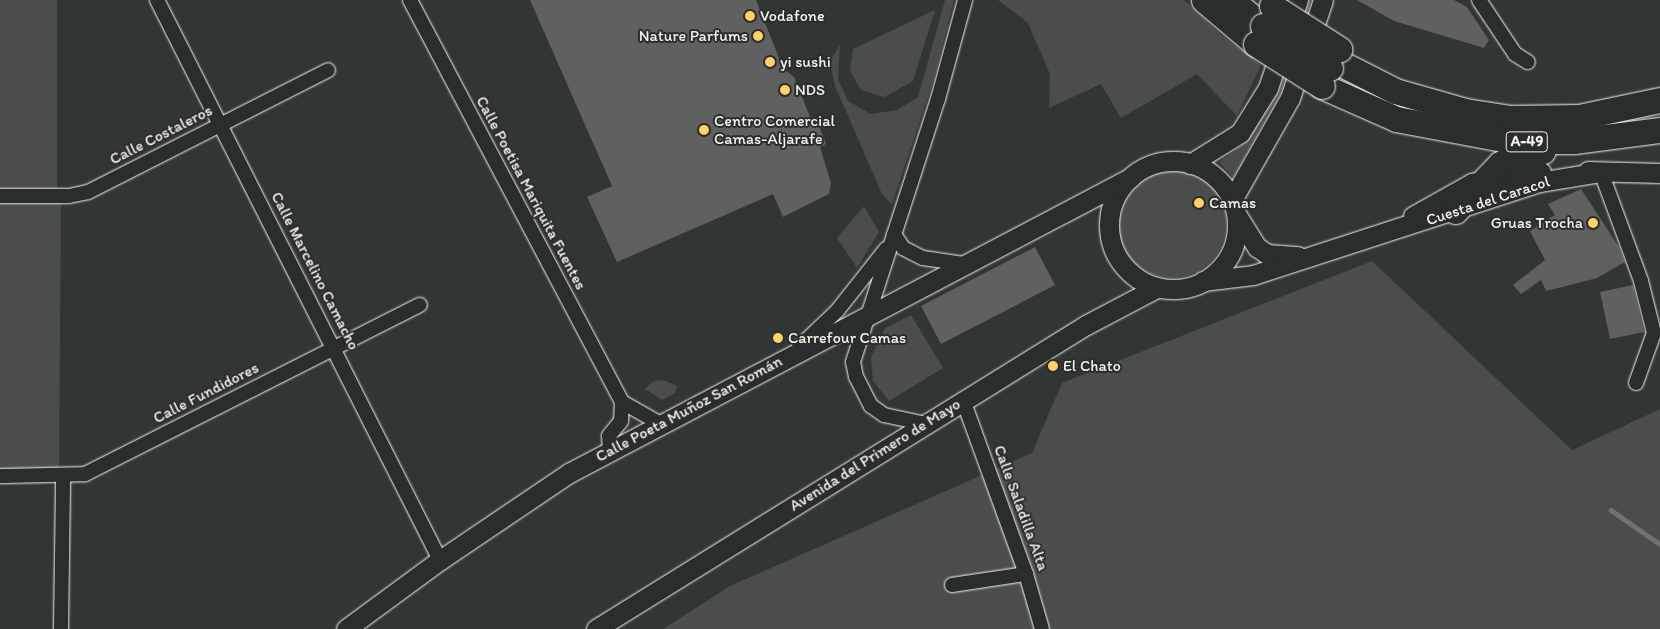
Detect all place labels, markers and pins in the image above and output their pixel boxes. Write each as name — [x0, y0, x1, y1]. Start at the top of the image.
place label: Vodafone — [760, 6, 825, 26]
marker: Vodafone — [744, 10, 756, 22]
place label: Nature Parfums — [638, 26, 748, 46]
marker: Nature Parfums — [752, 30, 764, 42]
place label: yi sushi — [780, 52, 831, 72]
marker: yi sushi — [764, 56, 776, 68]
place label: NDS — [795, 80, 825, 100]
marker: NDS — [779, 84, 791, 96]
place label: Centro Comercial Camas-Aljarafe — [714, 111, 835, 149]
marker: Centro Comercial Camas-Aljarafe — [698, 124, 710, 136]
place label: Camas — [1209, 193, 1256, 213]
marker: Camas — [1193, 197, 1205, 209]
place label: Gruas Trocha — [1492, 213, 1583, 233]
marker: Gruas Trocha — [1587, 217, 1599, 229]
place label: Carrefour Camas — [788, 328, 907, 348]
marker: Carrefour Camas — [772, 332, 784, 344]
place label: El Chato — [1063, 356, 1121, 376]
marker: El Chato — [1047, 360, 1059, 372]

